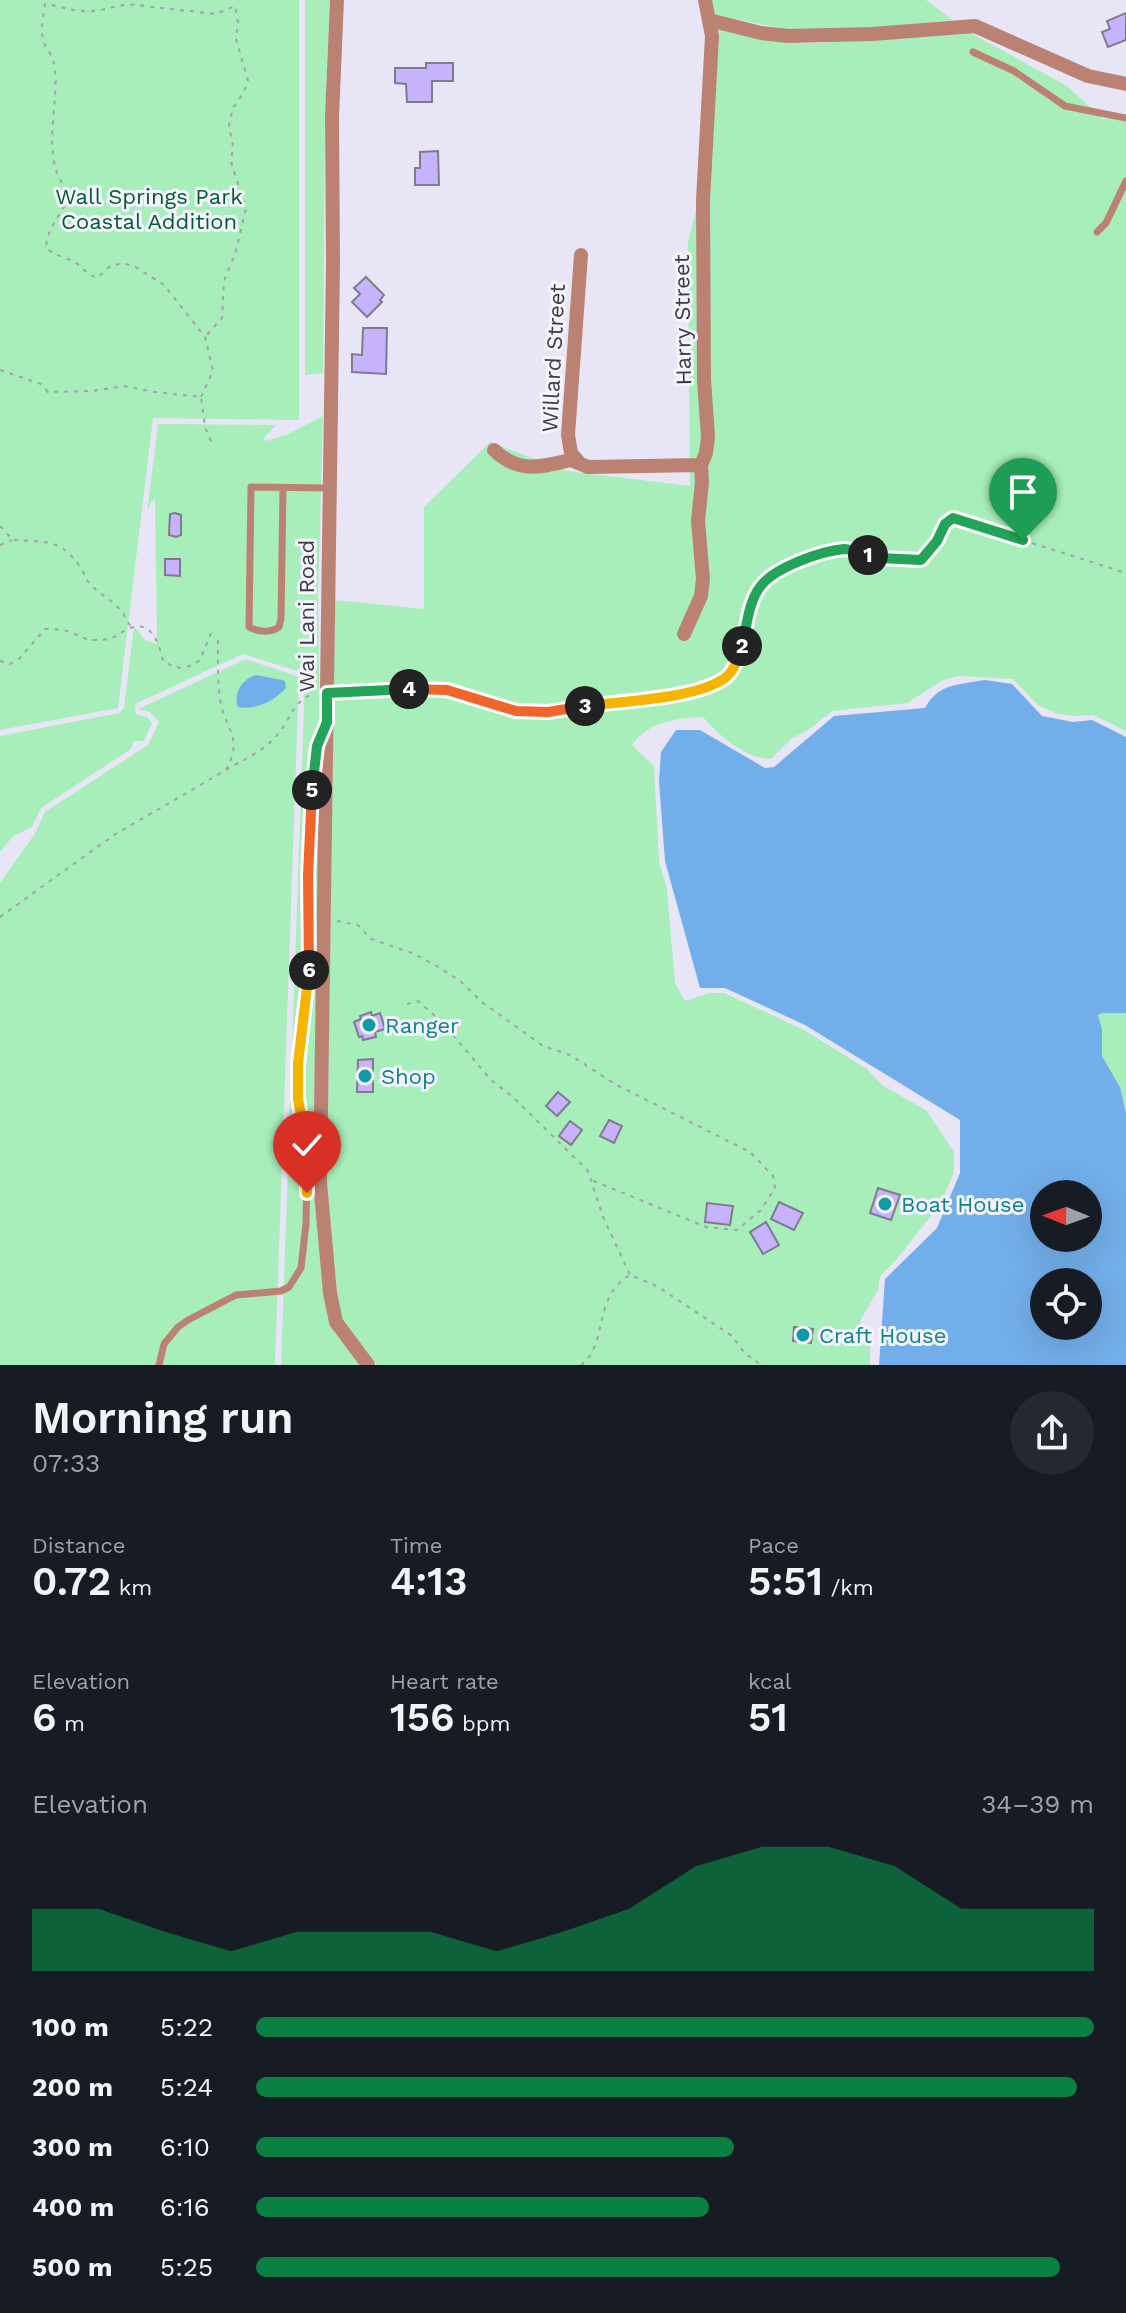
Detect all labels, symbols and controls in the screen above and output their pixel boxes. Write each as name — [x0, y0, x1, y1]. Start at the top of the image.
park label: Wall Springs Park Coastal Addition — [55, 184, 243, 234]
street label: Harry Street — [669, 254, 696, 386]
street label: Willard Street — [537, 283, 570, 433]
pin — [989, 458, 1057, 540]
icon: arrive — [1001, 470, 1045, 514]
pin: 1 — [848, 535, 888, 575]
street label: Wai Lani Road — [294, 540, 319, 692]
text: 1 — [863, 542, 873, 567]
pin: 2 — [722, 626, 762, 666]
text: 2 — [735, 633, 749, 658]
pin: 4 — [389, 669, 429, 709]
text: 4 — [402, 676, 416, 701]
pin: 3 — [565, 686, 605, 726]
text: 3 — [578, 693, 592, 718]
pin: 5 — [292, 770, 332, 810]
text: 5 — [306, 777, 318, 802]
pin: 6 — [289, 950, 329, 990]
text: 6 — [302, 957, 316, 982]
place label: Ranger — [385, 1013, 459, 1038]
marker: Ranger — [360, 1016, 378, 1034]
place label: Shop — [381, 1064, 436, 1089]
marker: Shop — [356, 1067, 374, 1085]
pin — [273, 1111, 341, 1193]
icon: check — [285, 1123, 329, 1167]
north arrow — [1030, 1180, 1102, 1252]
map controls — [1030, 1180, 1102, 1340]
place label: Boat House — [901, 1192, 1024, 1217]
marker: Boat House — [876, 1195, 894, 1213]
button: locate — [1030, 1268, 1102, 1340]
place label: Craft House — [819, 1323, 946, 1348]
marker: Craft House — [794, 1326, 812, 1344]
button: share — [1010, 1391, 1094, 1475]
text: Morning run — [32, 1392, 293, 1444]
text: 07:33 — [32, 1448, 100, 1478]
text: Distance — [32, 1533, 126, 1558]
text: Time — [390, 1533, 442, 1558]
text: Pace — [748, 1533, 799, 1558]
text: 0.72 — [32, 1558, 111, 1605]
text: 4:13 — [390, 1558, 468, 1605]
text: 5:51 — [748, 1558, 823, 1605]
text: km — [111, 1575, 152, 1600]
text: /km — [823, 1575, 874, 1600]
text: Elevation — [32, 1669, 130, 1694]
text: Heart rate — [390, 1669, 499, 1694]
text: kcal — [748, 1669, 792, 1694]
text: 6 — [32, 1694, 57, 1741]
text: 156 — [390, 1694, 454, 1741]
text: 51 — [748, 1694, 788, 1741]
text: m — [57, 1711, 85, 1736]
text: bpm — [454, 1711, 511, 1736]
text: Elevation — [32, 1789, 148, 1819]
text: 34–39 m — [981, 1789, 1094, 1819]
text: 100 m — [32, 2012, 109, 2042]
text: 5:22 — [160, 2012, 213, 2042]
text: 200 m — [32, 2072, 113, 2102]
text: 5:24 — [160, 2072, 213, 2102]
text: 300 m — [32, 2132, 113, 2162]
text: 6:10 — [160, 2132, 210, 2162]
text: 400 m — [32, 2192, 114, 2222]
text: 6:16 — [160, 2192, 209, 2222]
text: 500 m — [32, 2252, 113, 2282]
text: 5:25 — [160, 2252, 213, 2282]

